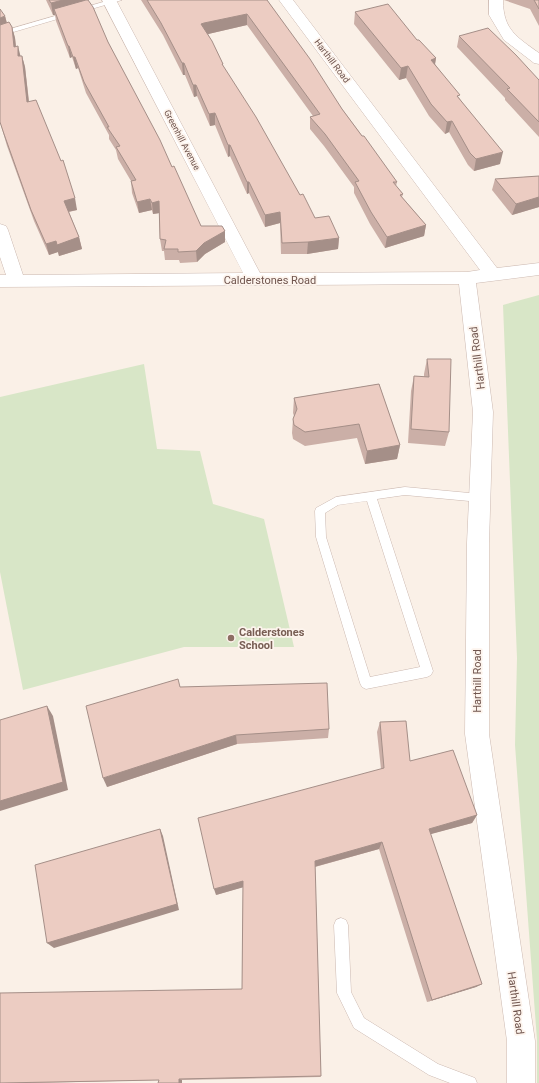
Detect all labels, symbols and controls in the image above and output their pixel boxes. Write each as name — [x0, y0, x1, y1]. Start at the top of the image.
street label: Harthill Road — [312, 37, 352, 85]
street label: Greenhill Avenue — [162, 108, 202, 172]
street label: Calderstones Road — [224, 274, 316, 287]
street label: Harthill Road — [467, 326, 488, 390]
place label: Calderstones School — [239, 626, 305, 652]
marker: Calderstones School — [226, 633, 236, 643]
street label: Harthill Road — [471, 649, 484, 713]
street label: Harthill Road — [505, 971, 526, 1035]

